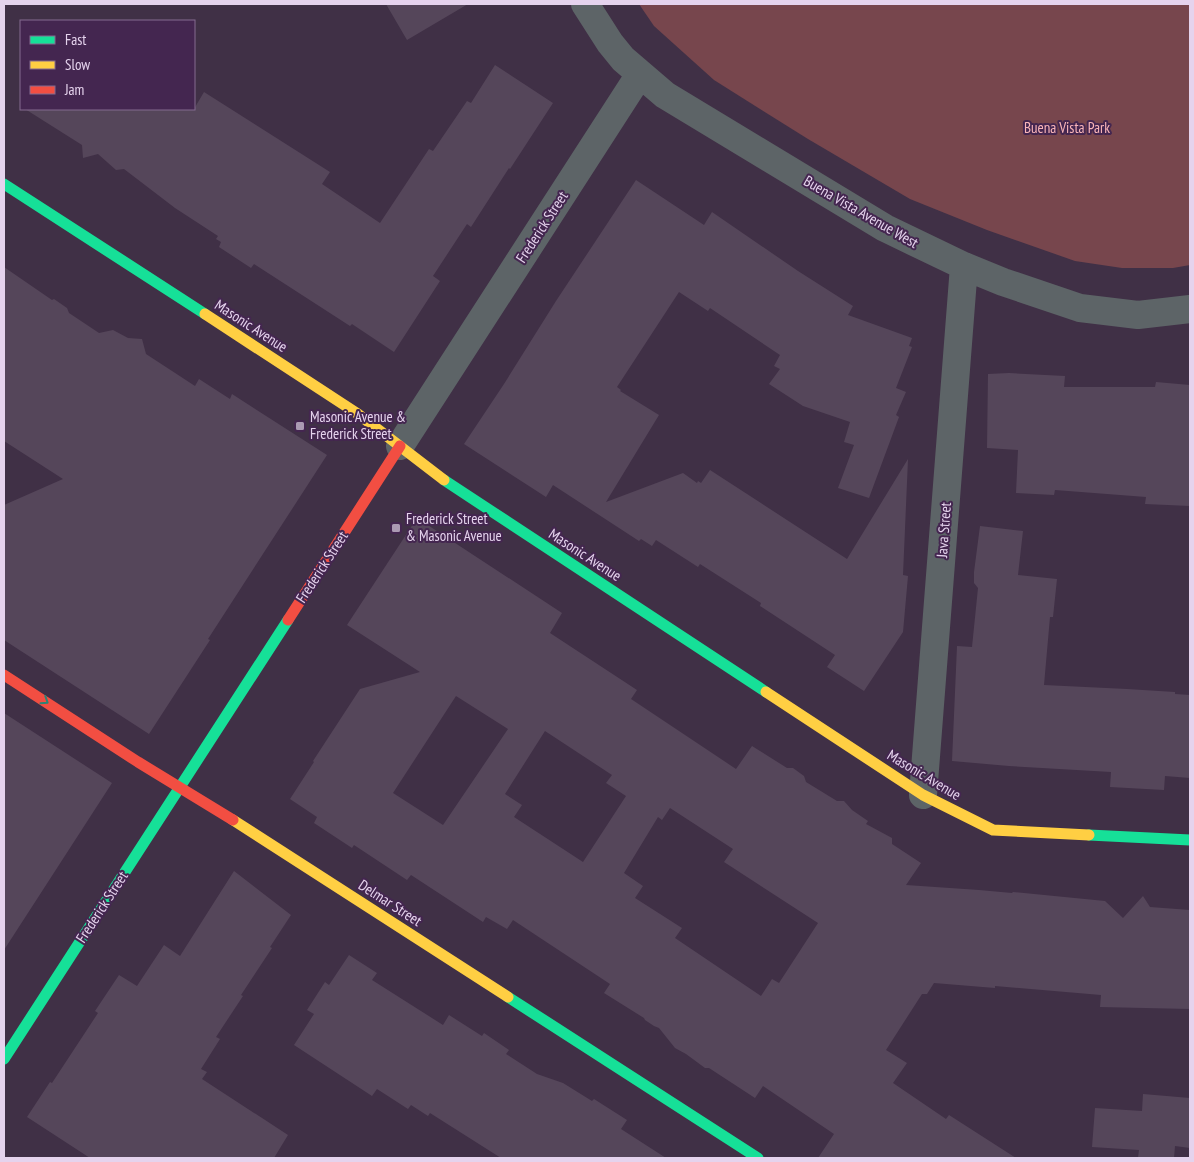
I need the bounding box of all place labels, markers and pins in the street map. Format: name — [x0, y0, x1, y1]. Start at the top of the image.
place label: Masonic Avenue & Frederick Street — [310, 407, 406, 443]
marker: Masonic Avenue & Frederick Street — [294, 420, 306, 432]
place label: Frederick Street & Masonic Avenue — [406, 509, 502, 545]
marker: Frederick Street & Masonic Avenue — [390, 522, 402, 534]

